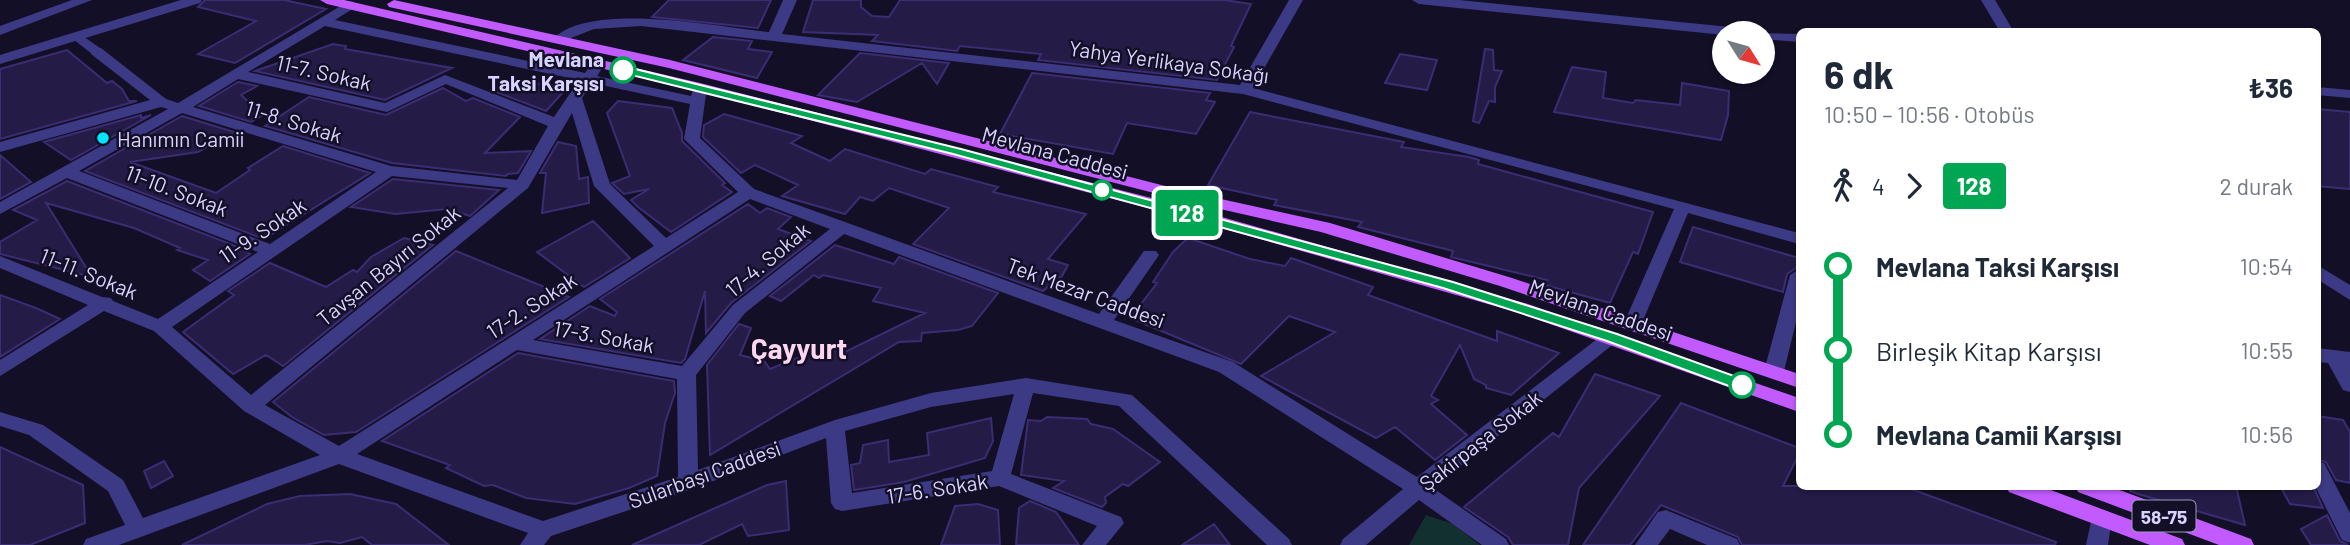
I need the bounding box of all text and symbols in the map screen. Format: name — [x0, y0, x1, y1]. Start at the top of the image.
north arrow — [1712, 21, 1774, 84]
map controls — [1712, 21, 1775, 84]
street label: Yahya Yerlikaya Sokağı — [1067, 35, 1271, 87]
place label: Mevlana Taksi Karşısı — [488, 46, 604, 95]
street label: 11-7. Sokak — [274, 49, 374, 95]
text: 6 dk — [1824, 51, 1894, 97]
marker: Mevlana Taksi Karşısı — [610, 57, 636, 83]
text: ₺36 — [2248, 72, 2293, 103]
street label: 11-8. Sokak — [243, 95, 345, 147]
text: 10:50 – 10:56 · Otobüs — [1824, 100, 2035, 128]
street label: Mevlana Caddesi — [980, 121, 1130, 183]
place label: Hanımın Camii — [117, 126, 244, 151]
marker: Hanımın Camii — [95, 130, 111, 146]
street label: 11-10. Sokak — [122, 159, 232, 221]
icon: walk — [1824, 167, 1862, 205]
icon: forward — [1895, 167, 1933, 205]
text: 128 — [1957, 171, 1992, 200]
text: 4 — [1872, 172, 1885, 200]
text: 2 durak — [2220, 172, 2293, 200]
unlabelled marker — [1092, 180, 1112, 200]
line badge: 128 — [1147, 190, 1227, 236]
street label: 11-9. Sokak — [214, 192, 310, 268]
text: 128 — [1170, 198, 1204, 227]
street label: Tavşan Bayırı Sokak — [311, 199, 465, 331]
street label: 17-4. Sokak — [720, 216, 814, 302]
street label: 11-11. Sokak — [37, 242, 141, 304]
text: Mevlana Taksi Karşısı — [1876, 251, 2119, 282]
street label: Tek Mezar Caddesi — [1004, 252, 1168, 332]
text: 10:54 — [2240, 252, 2293, 280]
street label: 17-2. Sokak — [481, 267, 581, 343]
street label: Mevlana Caddesi — [1526, 273, 1676, 345]
street label: 17-3. Sokak — [552, 315, 656, 357]
district label: Çayyurt — [751, 331, 847, 365]
text: Birleşik Kitap Karşısı — [1876, 335, 2102, 366]
text: 10:55 — [2241, 336, 2293, 364]
unlabelled marker — [1729, 372, 1755, 398]
street label: Şakirpaşa Sokak — [1414, 385, 1546, 495]
text: Mevlana Camii Karşısı — [1876, 419, 2122, 450]
text: 10:56 — [2240, 420, 2293, 448]
street label: Sularbaşı Caddesi — [625, 435, 783, 513]
street label: 17-6. Sokak — [885, 468, 989, 508]
road number: 58-75 — [2132, 500, 2196, 531]

